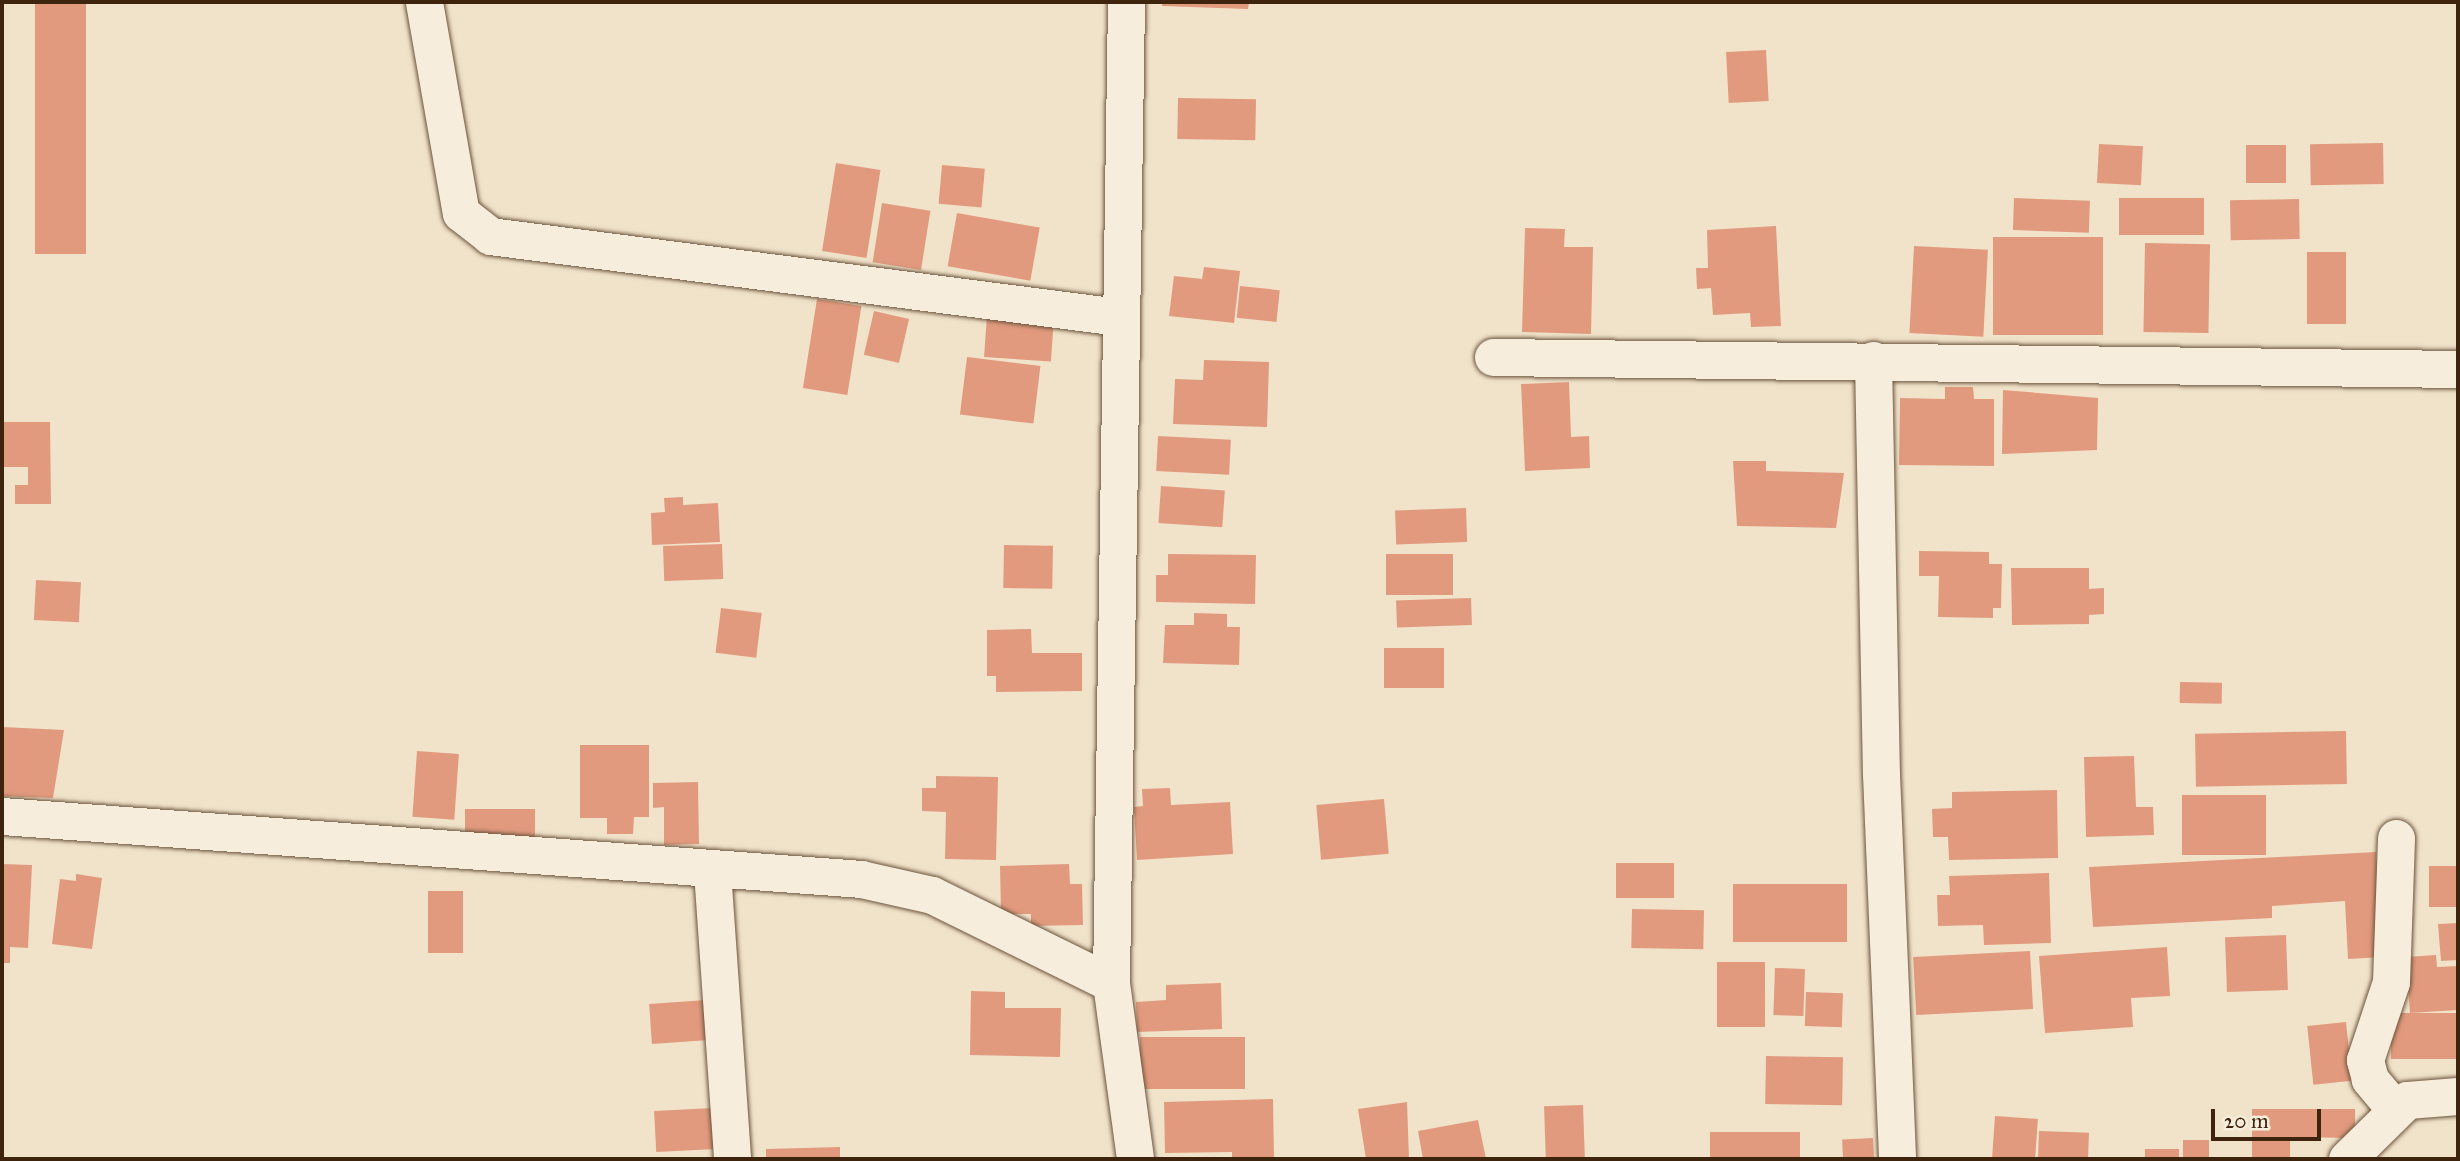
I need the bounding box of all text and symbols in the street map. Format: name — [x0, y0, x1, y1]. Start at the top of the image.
scale bar — [2215, 1094, 2325, 1138]
text: 20 m — [2224, 1108, 2269, 1134]

